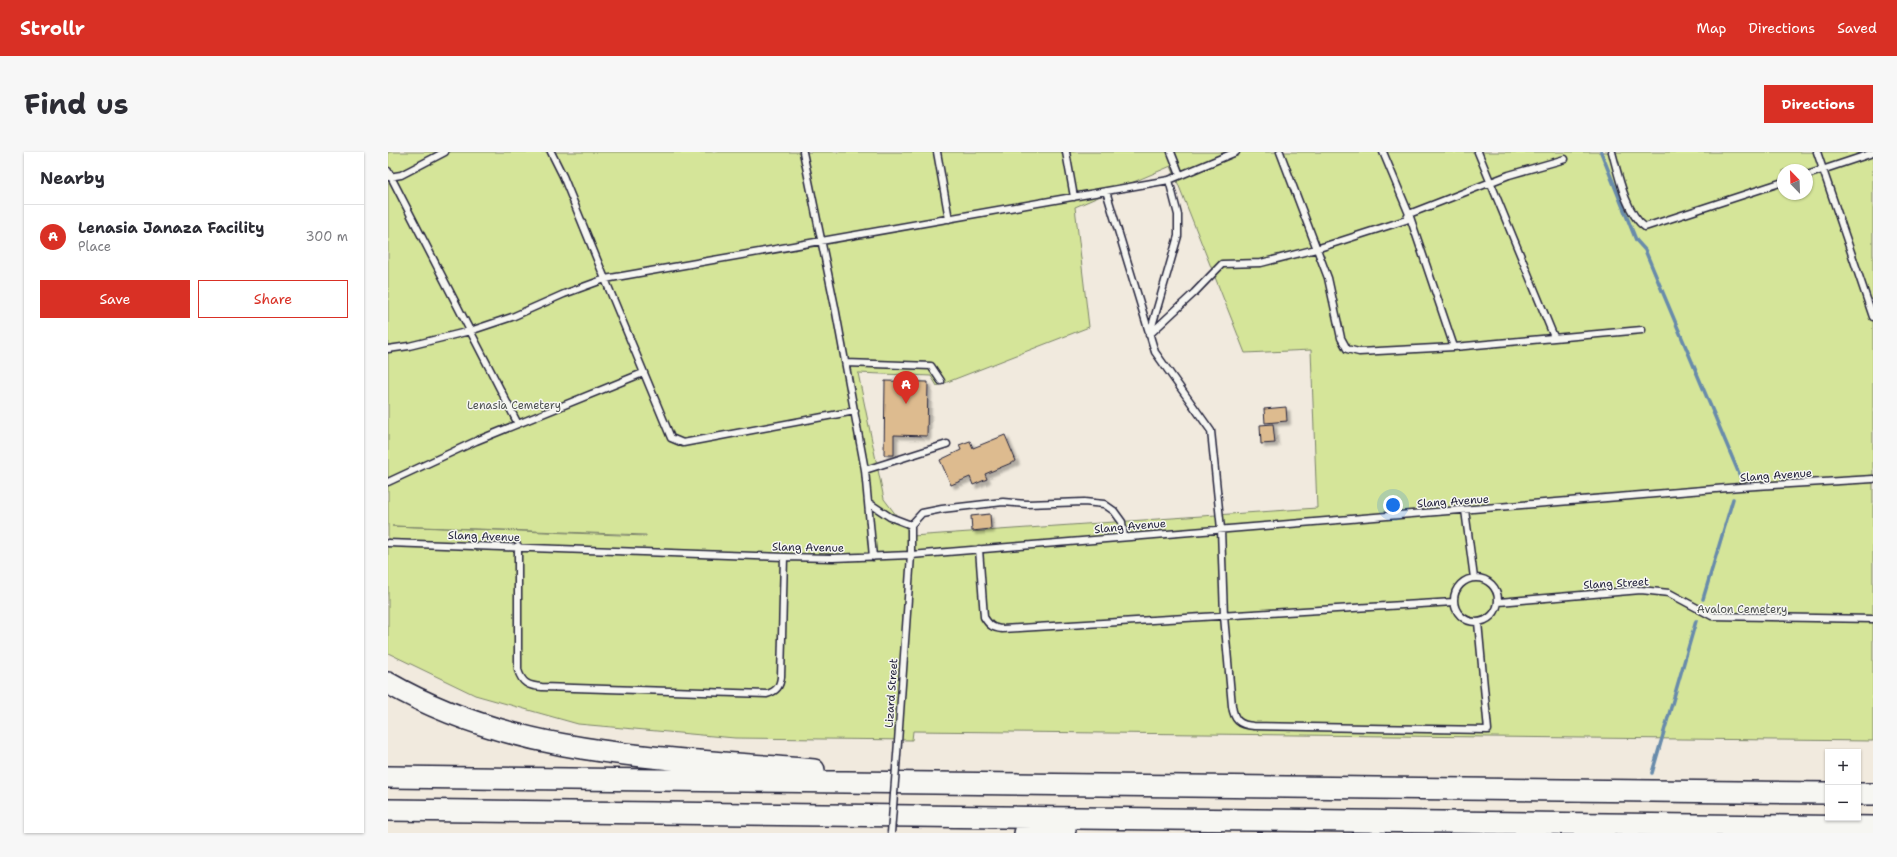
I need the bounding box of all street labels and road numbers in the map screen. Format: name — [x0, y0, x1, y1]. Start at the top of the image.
street label: Slang Avenue — [1740, 466, 1813, 485]
street label: Slang Avenue — [1417, 492, 1490, 511]
street label: Slang Avenue — [1093, 516, 1167, 537]
street label: Slang Avenue — [448, 528, 520, 545]
street label: Slang Avenue — [772, 539, 844, 556]
street label: Slang Street — [1583, 574, 1649, 593]
street label: Lizard Street — [882, 658, 901, 728]

